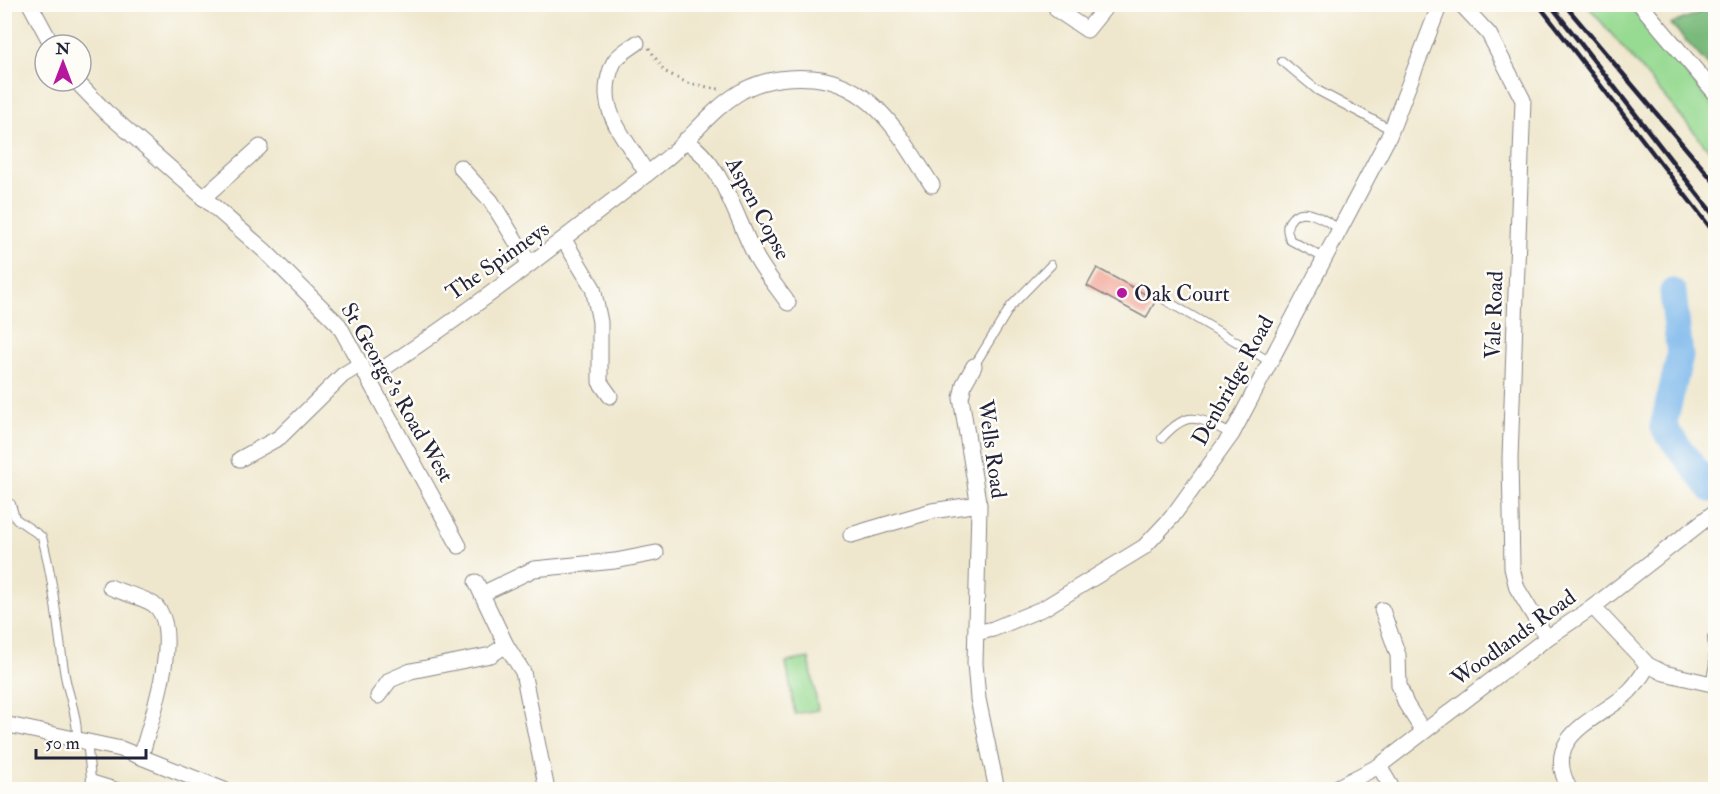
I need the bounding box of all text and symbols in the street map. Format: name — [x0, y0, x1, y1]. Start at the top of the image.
north arrow — [33, 33, 93, 93]
text: N — [55, 39, 71, 59]
street label: Aspen Copse — [718, 151, 797, 265]
street label: The Spinneys — [440, 215, 555, 307]
street label: Vale Road — [1478, 270, 1510, 360]
place label: Oak Court — [1134, 280, 1230, 308]
marker: Oak Court — [1115, 286, 1129, 300]
street label: St George's Road West — [334, 298, 460, 487]
street label: Denbridge Road — [1186, 310, 1280, 450]
street label: Wells Road — [971, 397, 1013, 500]
street label: Woodlands Road — [1445, 583, 1582, 693]
scale bar — [36, 722, 146, 760]
text: 50 m — [45, 732, 80, 755]

